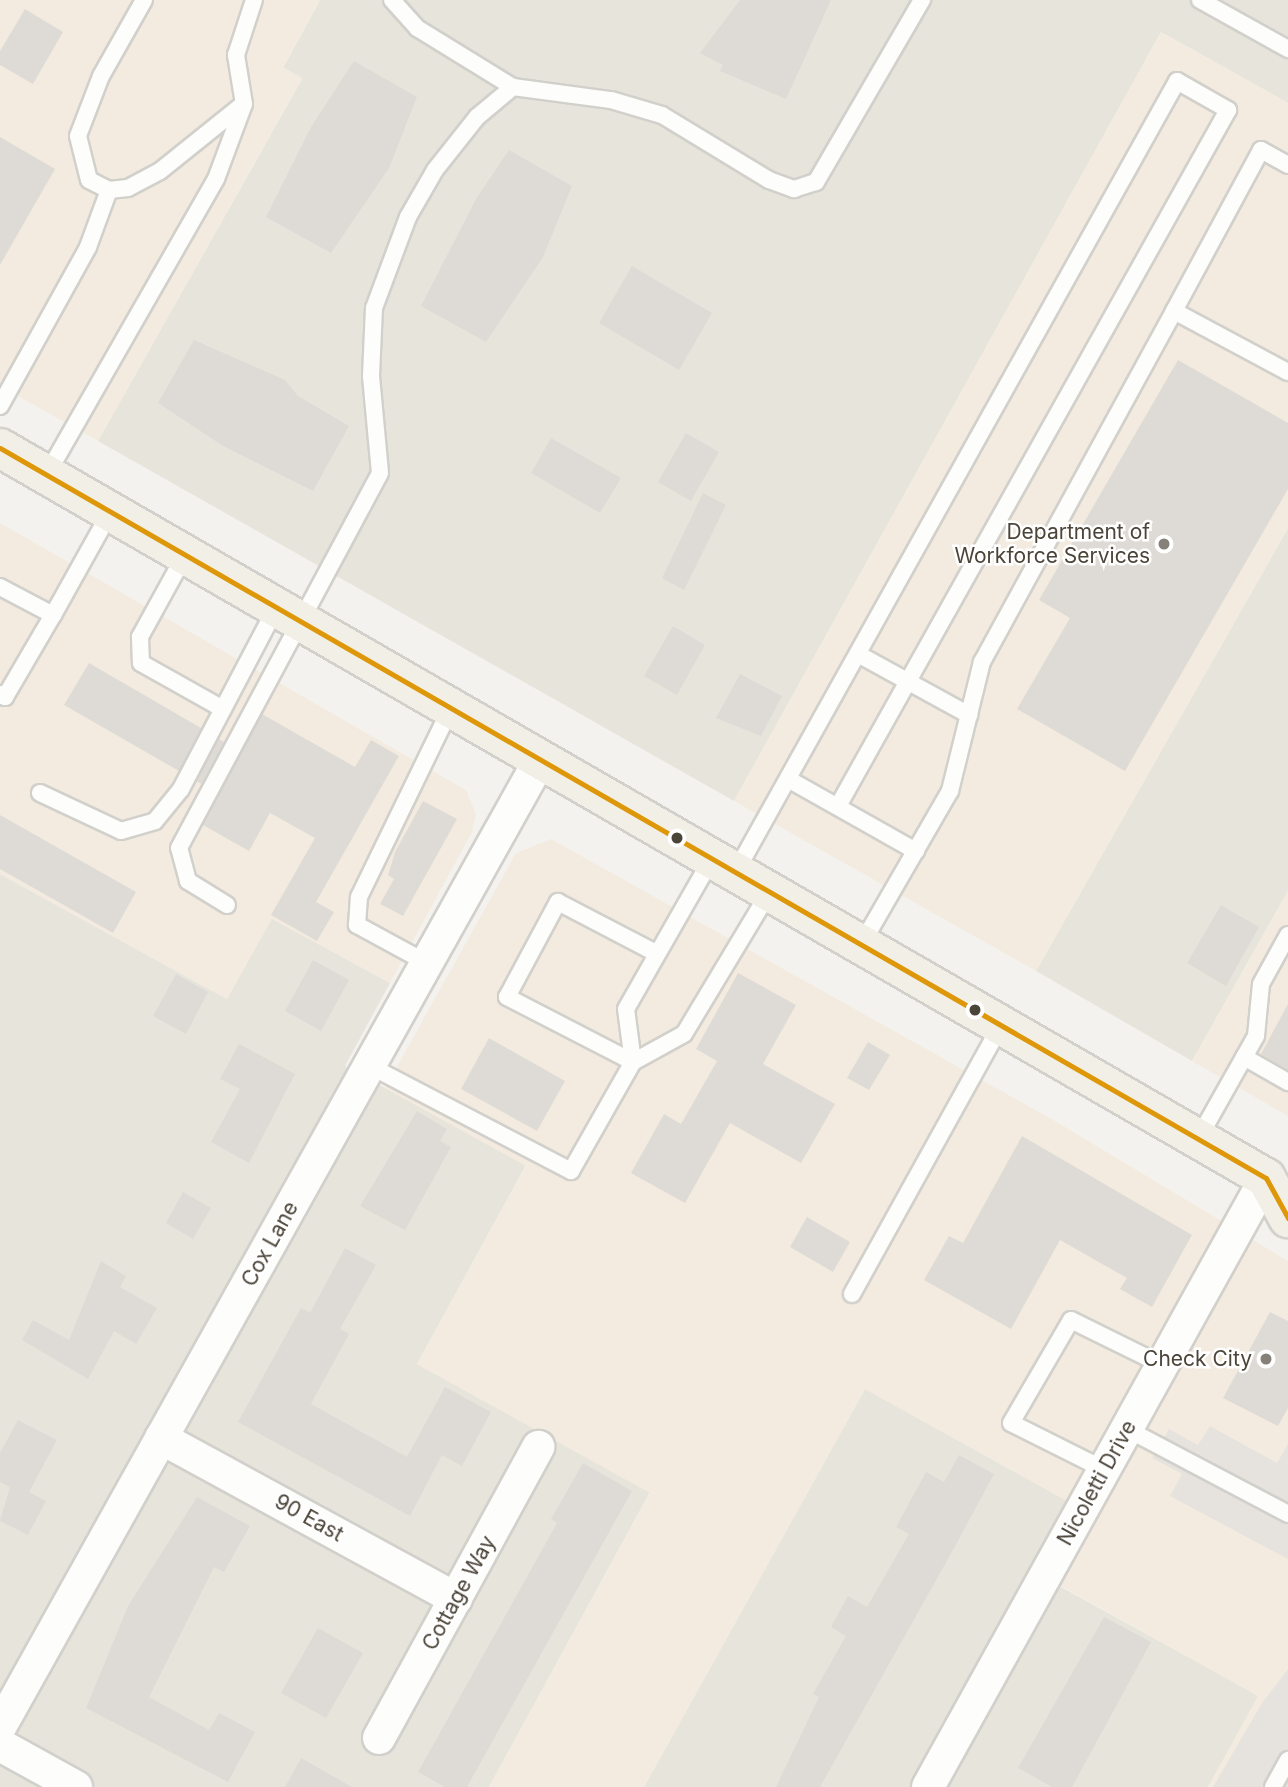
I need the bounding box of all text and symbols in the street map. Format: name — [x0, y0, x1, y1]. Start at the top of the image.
place label: Department of Workforce Services — [954, 519, 1150, 569]
marker: Department of Workforce Services — [1156, 536, 1172, 552]
unlabelled marker — [670, 831, 684, 845]
unlabelled marker — [968, 1003, 982, 1017]
street label: Cox Lane — [236, 1197, 304, 1291]
place label: Check City — [1143, 1346, 1252, 1372]
marker: Check City — [1258, 1351, 1274, 1367]
street label: Nicoletti Drive — [1052, 1416, 1142, 1550]
street label: 90 East — [270, 1489, 348, 1547]
street label: Cottage Way — [417, 1531, 501, 1655]

